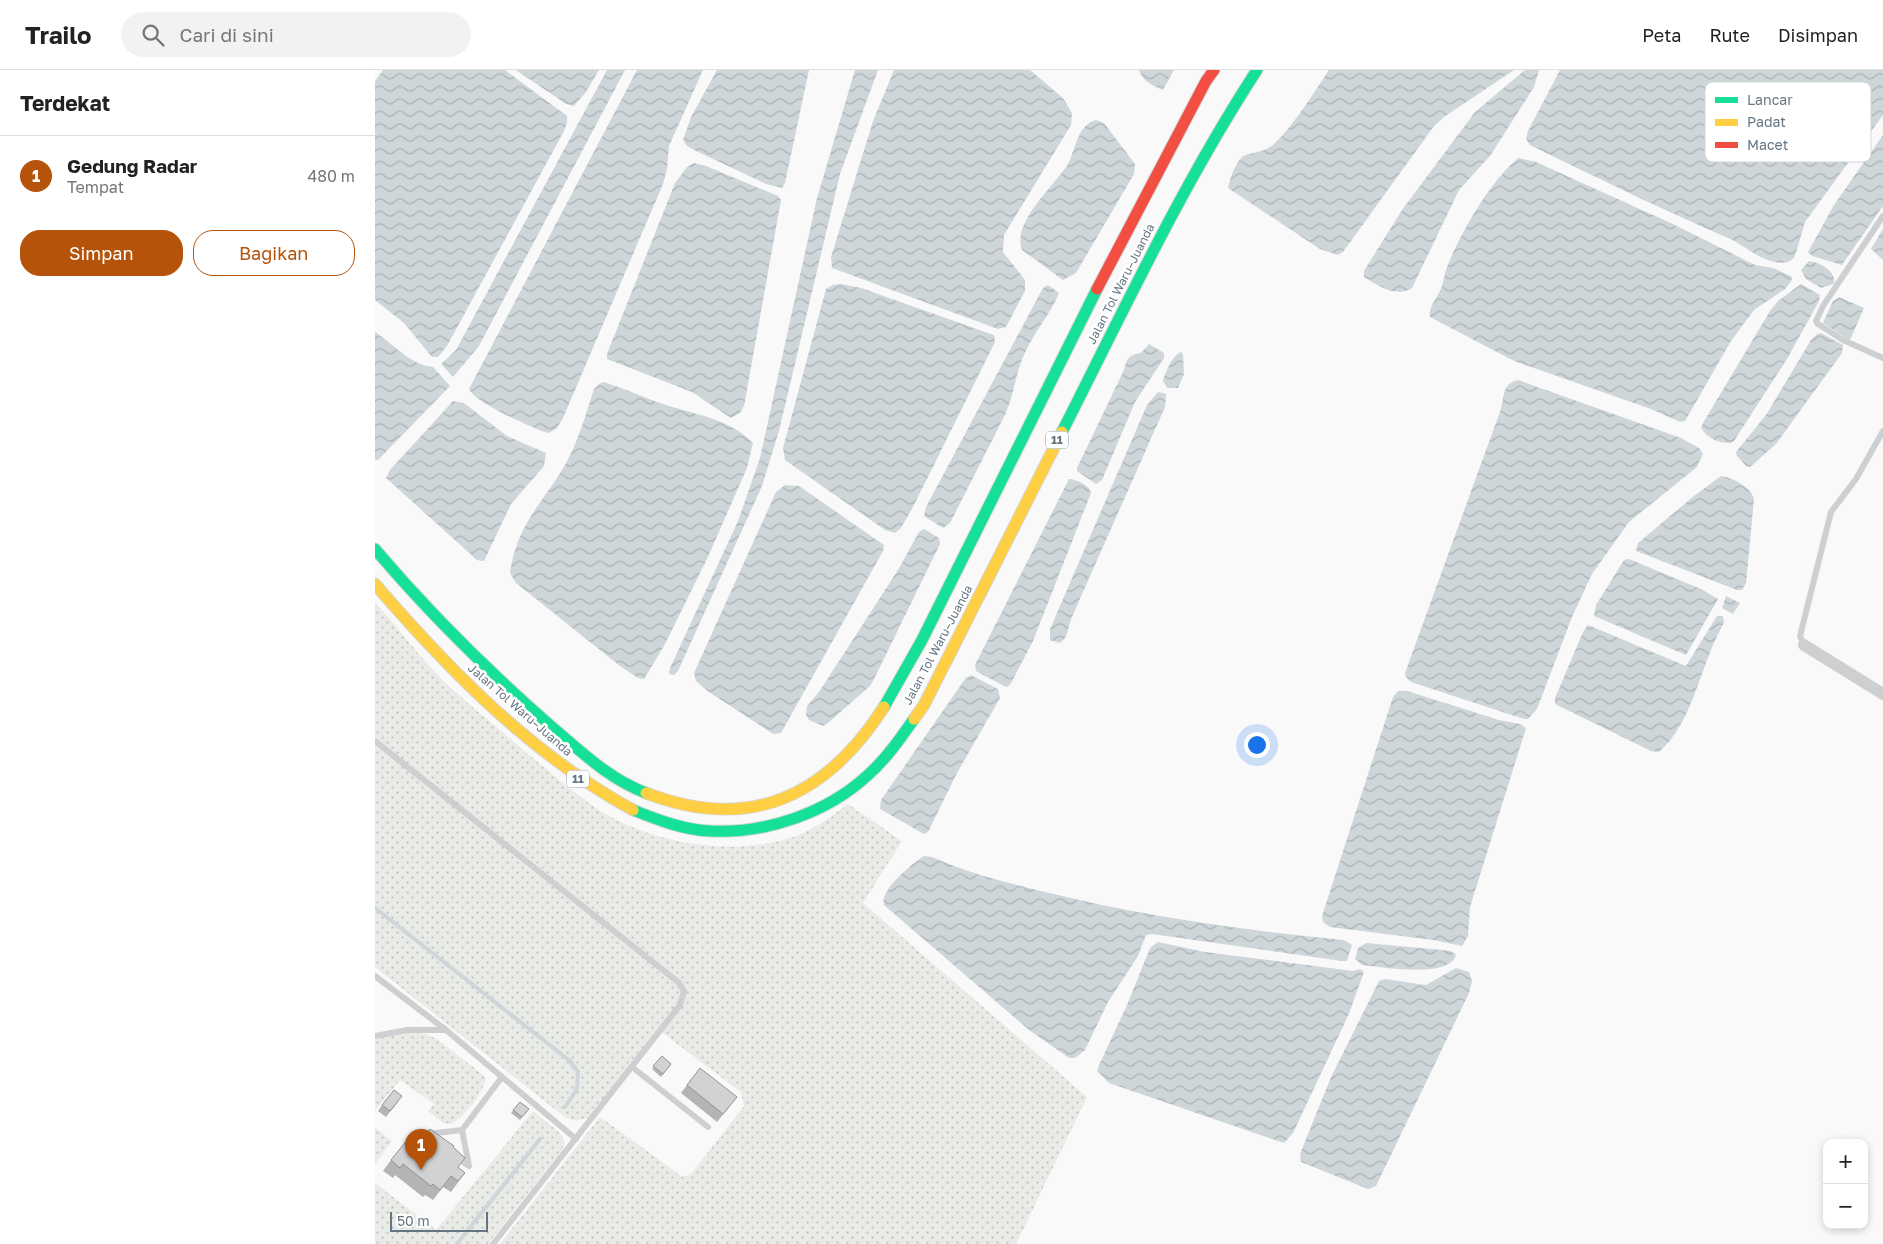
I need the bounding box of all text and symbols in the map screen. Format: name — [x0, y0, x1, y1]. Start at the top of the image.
search box — [121, 12, 471, 57]
text: Trailo — [25, 20, 91, 49]
icon: search — [139, 21, 167, 49]
text: Cari di sini — [179, 23, 274, 46]
text: Peta — [1642, 24, 1682, 46]
text: Rute — [1710, 24, 1750, 46]
text: Disimpan — [1778, 24, 1858, 46]
legend — [1705, 82, 1871, 162]
text: Terdekat — [20, 90, 110, 116]
text: Lancar — [1747, 91, 1793, 108]
text: Padat — [1747, 113, 1786, 130]
text: Macet — [1747, 136, 1788, 153]
text: Gedung Radar — [67, 154, 197, 177]
text: 1 — [32, 166, 40, 186]
text: 480 m — [307, 166, 355, 186]
text: Tempat — [67, 177, 124, 197]
street label: Jalan Tol Waru–Juanda — [1084, 221, 1157, 347]
button: Simpan — [20, 230, 183, 276]
button: Bagikan — [193, 230, 355, 276]
road number: 11 — [1046, 432, 1068, 448]
street label: Jalan Tol Waru–Juanda — [900, 582, 975, 707]
street label: Jalan Tol Waru–Juanda — [465, 660, 576, 759]
your location — [1244, 732, 1270, 758]
road number: 11 — [567, 771, 589, 788]
pin: 1 — [405, 1129, 437, 1170]
map controls — [1823, 1139, 1868, 1229]
button: + — [1823, 1139, 1868, 1184]
button: − — [1823, 1184, 1868, 1229]
scale bar — [390, 1209, 487, 1232]
text: 50 m — [397, 1212, 430, 1229]

